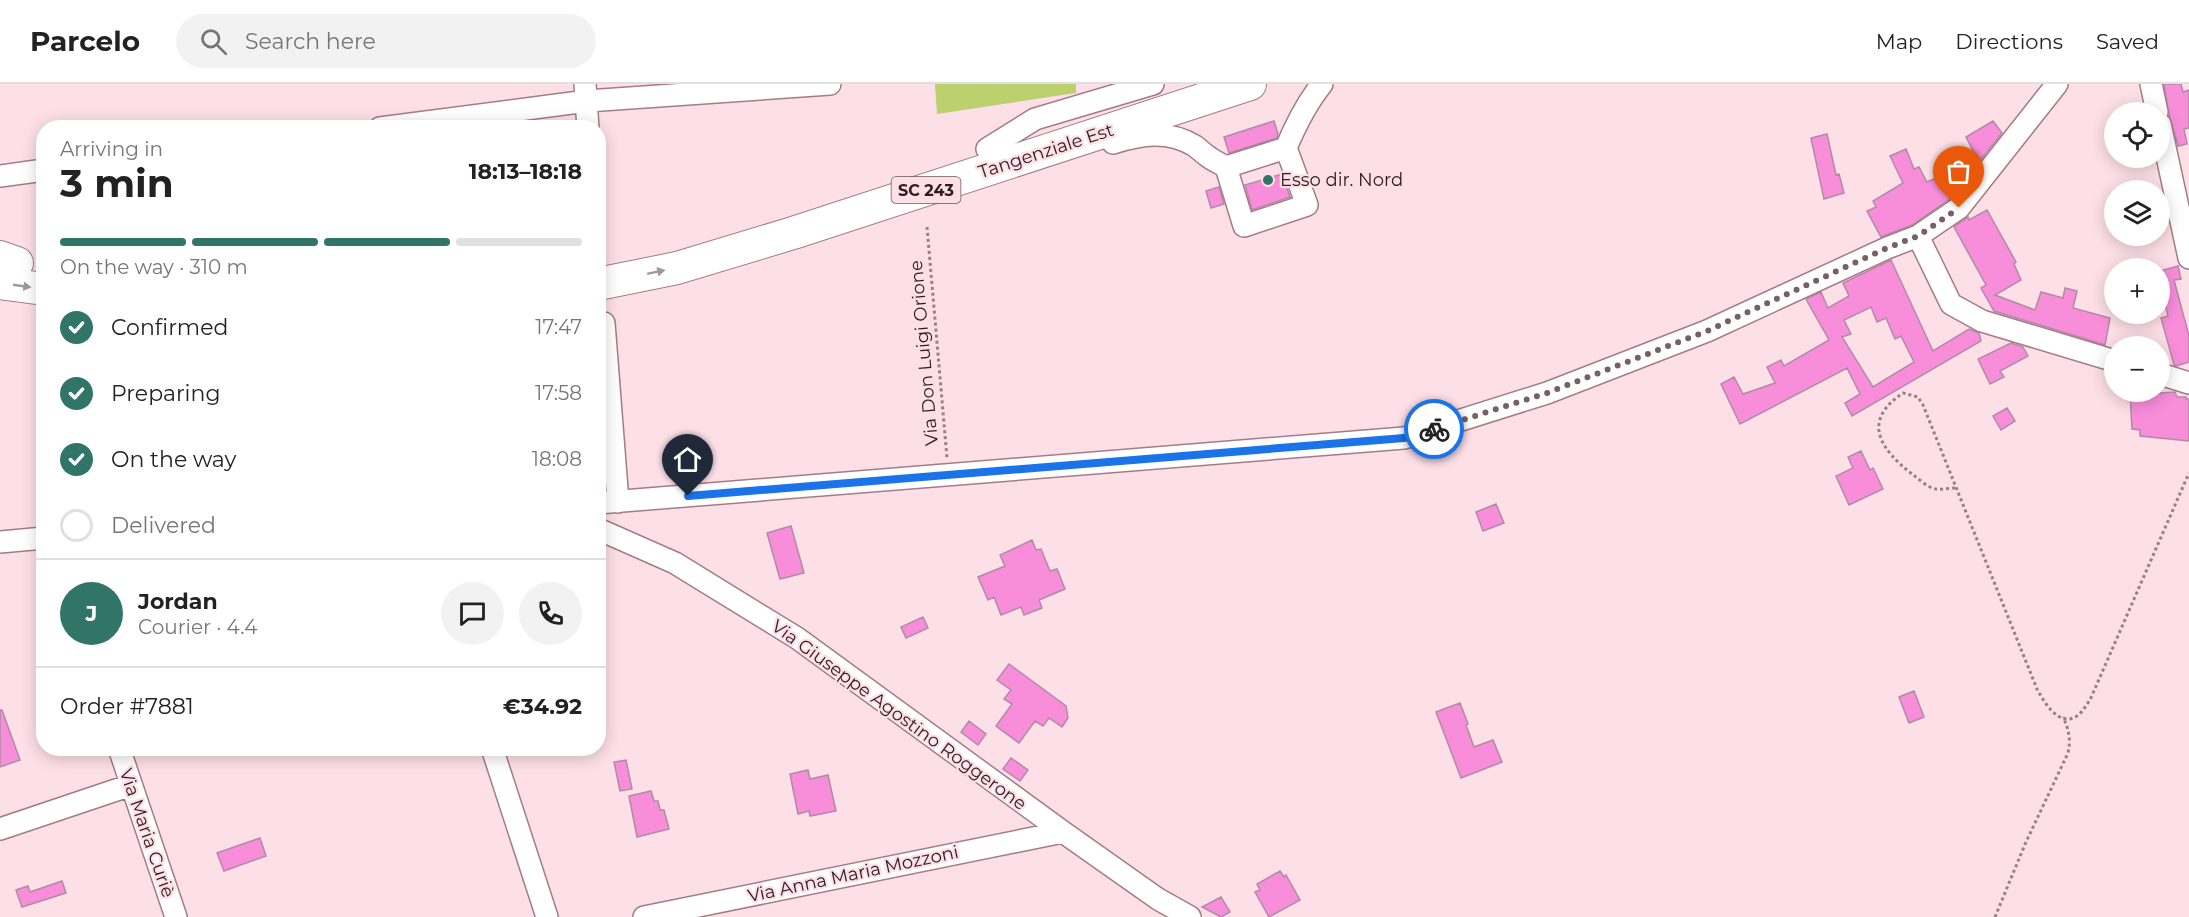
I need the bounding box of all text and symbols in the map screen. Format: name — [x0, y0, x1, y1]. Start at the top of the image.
search box — [176, 14, 596, 68]
text: Parcelo — [30, 24, 140, 58]
icon: search — [197, 25, 230, 58]
text: Search here — [245, 28, 376, 55]
text: Map — [1876, 29, 1922, 54]
text: Directions — [1955, 29, 2063, 54]
text: Saved — [2096, 29, 2159, 54]
map controls — [2104, 102, 2170, 402]
button: locate — [2104, 102, 2170, 168]
street label: Tangenziale Est — [976, 119, 1116, 183]
text: Arriving in — [60, 137, 163, 161]
pin — [1933, 146, 1984, 208]
icon: bag — [1942, 155, 1975, 188]
text: 18:13–18:18 — [469, 158, 582, 185]
text: 3 min — [60, 159, 174, 207]
place label: Esso dir. Nord — [1280, 169, 1403, 191]
marker: Esso dir. Nord — [1261, 173, 1275, 187]
road number: SC 243 — [892, 177, 960, 203]
button: layers — [2104, 180, 2170, 246]
text: On the way · 310 m — [60, 255, 248, 279]
button: + — [2104, 258, 2170, 324]
street label: Via Don Luigi Orione — [905, 259, 943, 447]
one-way arrow — [647, 267, 666, 276]
one-way arrow — [12, 281, 31, 291]
icon: check — [60, 311, 93, 344]
text: Confirmed — [111, 314, 228, 341]
text: 17:47 — [535, 315, 582, 339]
button: − — [2104, 336, 2170, 402]
icon: check — [60, 377, 93, 410]
text: Preparing — [111, 380, 220, 407]
text: 17:58 — [535, 381, 582, 405]
courier — [1404, 399, 1464, 459]
icon: bike — [1418, 413, 1451, 446]
pin — [662, 434, 713, 496]
icon: check — [60, 443, 93, 476]
icon: home — [671, 443, 704, 476]
text: On the way — [111, 446, 236, 473]
text: 18:08 — [532, 447, 582, 471]
text: Delivered — [111, 512, 216, 539]
button: chat — [441, 582, 504, 645]
button: phone — [519, 582, 582, 645]
text: Jordan — [138, 588, 218, 615]
text: J — [86, 600, 97, 627]
text: Courier · 4.4 — [138, 615, 257, 639]
street label: Via Giuseppe Agostino Roggerone — [767, 615, 1031, 815]
text: Order #7881 — [60, 693, 194, 720]
text: €34.92 — [503, 693, 582, 720]
street label: Via Maria Curiè — [115, 766, 179, 900]
street label: Via Anna Maria Mozzoni — [746, 841, 960, 907]

